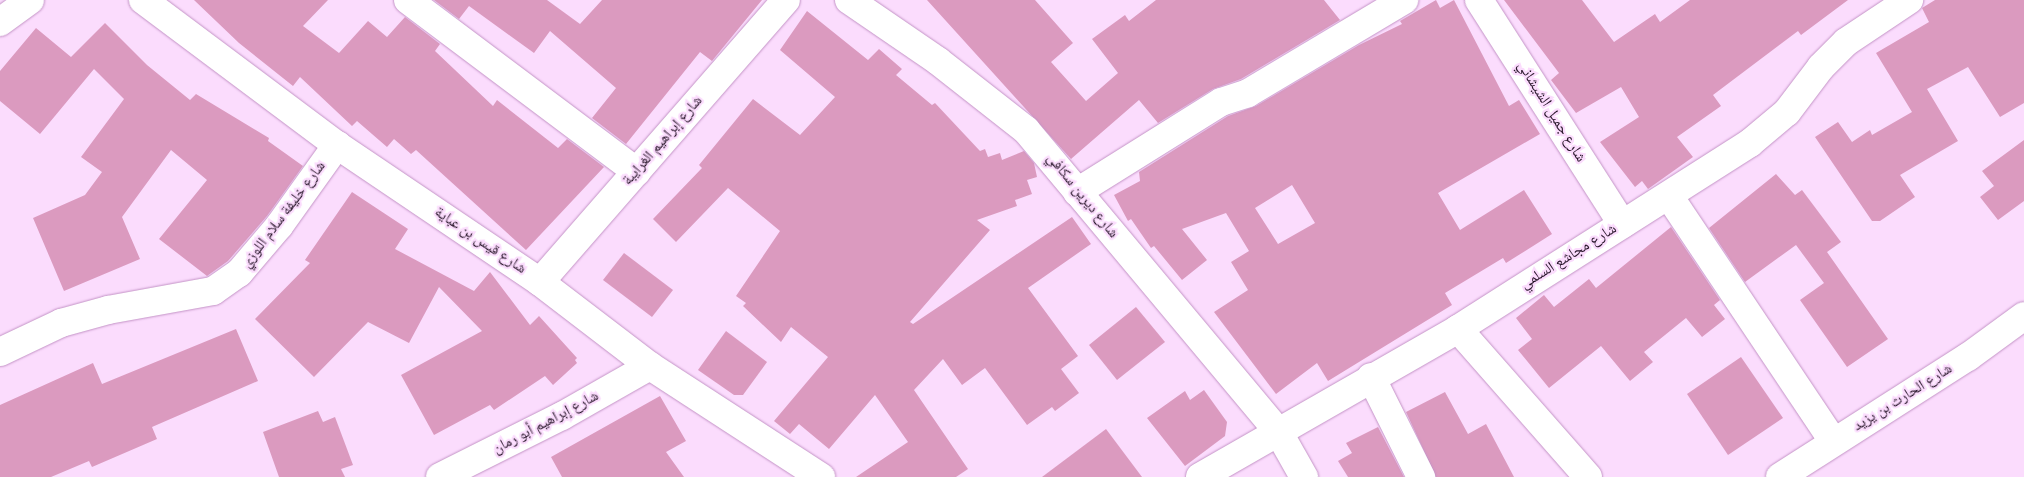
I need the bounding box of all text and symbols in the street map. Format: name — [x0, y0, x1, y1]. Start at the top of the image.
street label: شارع جميل الشيشاني — [1513, 58, 1589, 166]
street label: شارع إبراهيم الغرايبة — [619, 93, 707, 189]
street label: شارع ديرين سكافي — [1042, 150, 1122, 242]
street label: شارع خليفة سلام اللوزي — [238, 158, 330, 272]
street label: شارع قيس بن عباية — [431, 204, 529, 278]
street label: شارع مجاشع السلمي — [1518, 220, 1620, 294]
street label: شارع الحارث بن يزيد — [1850, 360, 1956, 436]
street label: شارع إبراهيم أبو رمان — [490, 388, 602, 458]

